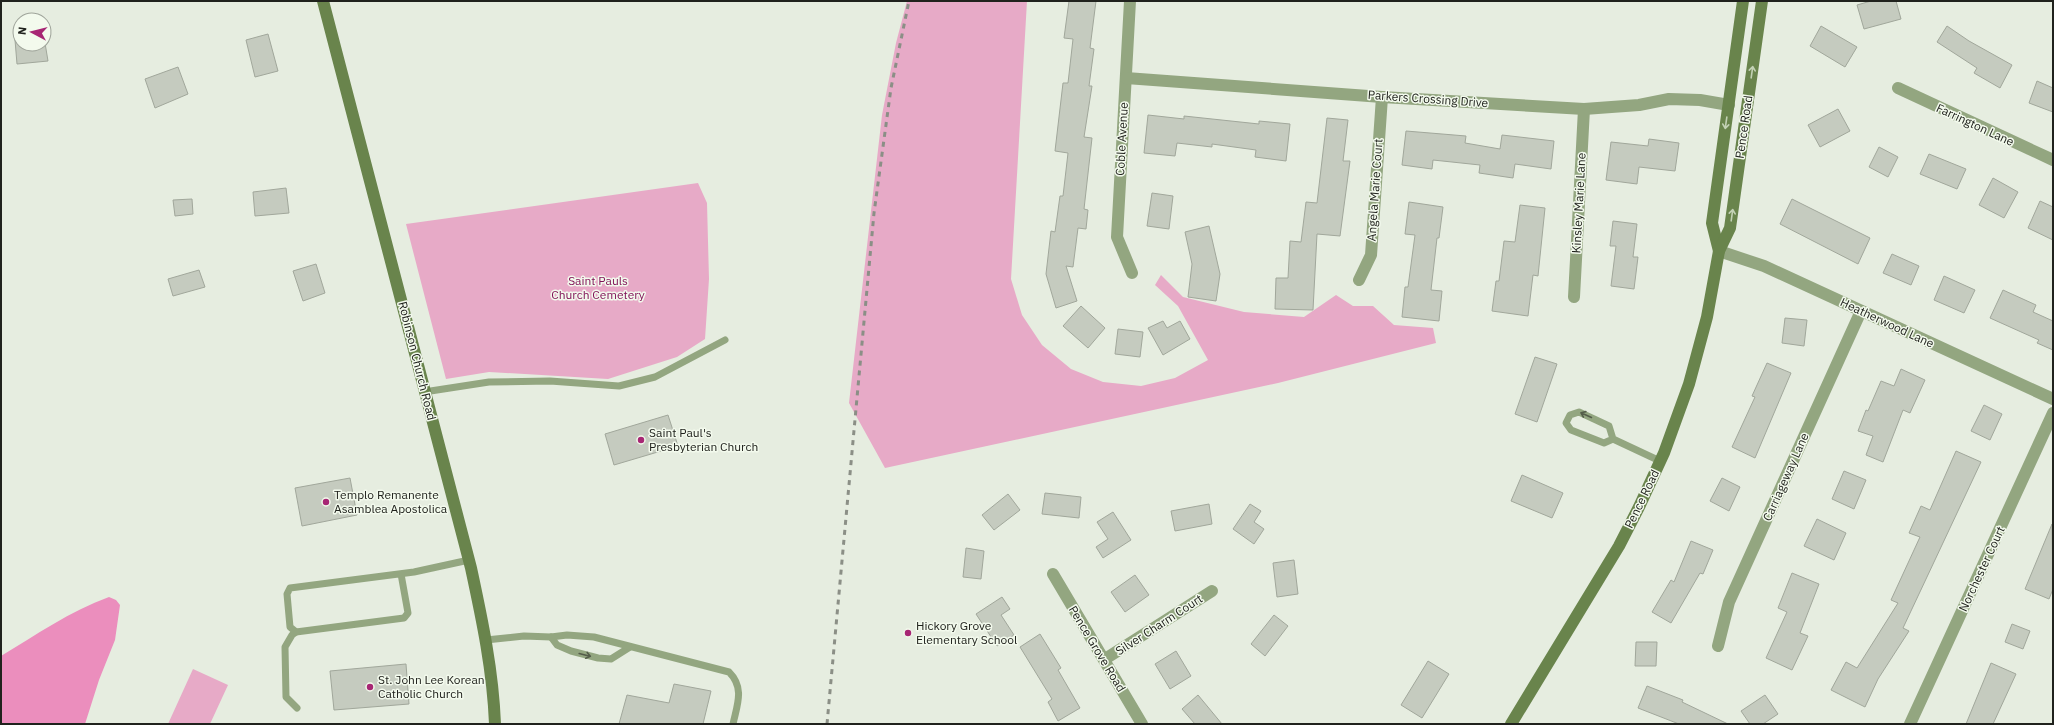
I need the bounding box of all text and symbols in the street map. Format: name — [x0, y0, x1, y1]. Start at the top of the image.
north arrow — [12, 12, 52, 52]
text: N — [15, 26, 30, 36]
one-way arrow — [1748, 66, 1756, 79]
street label: Parkers Crossing Drive — [1367, 87, 1489, 110]
street label: Pence Road — [1732, 94, 1755, 159]
street label: Farrington Lane — [1934, 100, 2017, 149]
street label: Coble Avenue — [1112, 101, 1131, 176]
one-way arrow — [1722, 116, 1730, 129]
street label: Angela Marie Court — [1363, 138, 1386, 242]
street label: Kinsley Marie Lane — [1568, 152, 1589, 254]
one-way arrow — [1728, 209, 1736, 222]
park label: Saint Pauls Church Cemetery — [551, 273, 645, 302]
street label: Heatherwood Lane — [1838, 294, 1937, 351]
street label: Robinson Church Road — [395, 300, 440, 422]
one-way arrow — [1580, 411, 1592, 419]
place label: Saint Paul's Presbyterian Church — [649, 425, 758, 454]
street label: Carriageway Lane — [1759, 430, 1812, 523]
marker: Saint Paul's Presbyterian Church — [636, 435, 646, 445]
street label: Pence Road — [1621, 467, 1662, 531]
place label: Templo Remanente Asamblea Apostolica — [334, 487, 448, 516]
marker: Templo Remanente Asamblea Apostolica — [321, 497, 331, 507]
street label: Norchester Court — [1955, 524, 2008, 614]
street label: Silver Charm Court — [1112, 591, 1205, 658]
street label: Pence Grove Road — [1066, 603, 1129, 695]
place label: Hickory Grove Elementary School — [916, 618, 1017, 647]
marker: Hickory Grove Elementary School — [903, 628, 913, 638]
one-way arrow — [578, 651, 591, 659]
place label: St. John Lee Korean Catholic Church — [378, 672, 485, 701]
marker: St. John Lee Korean Catholic Church — [365, 682, 375, 692]

